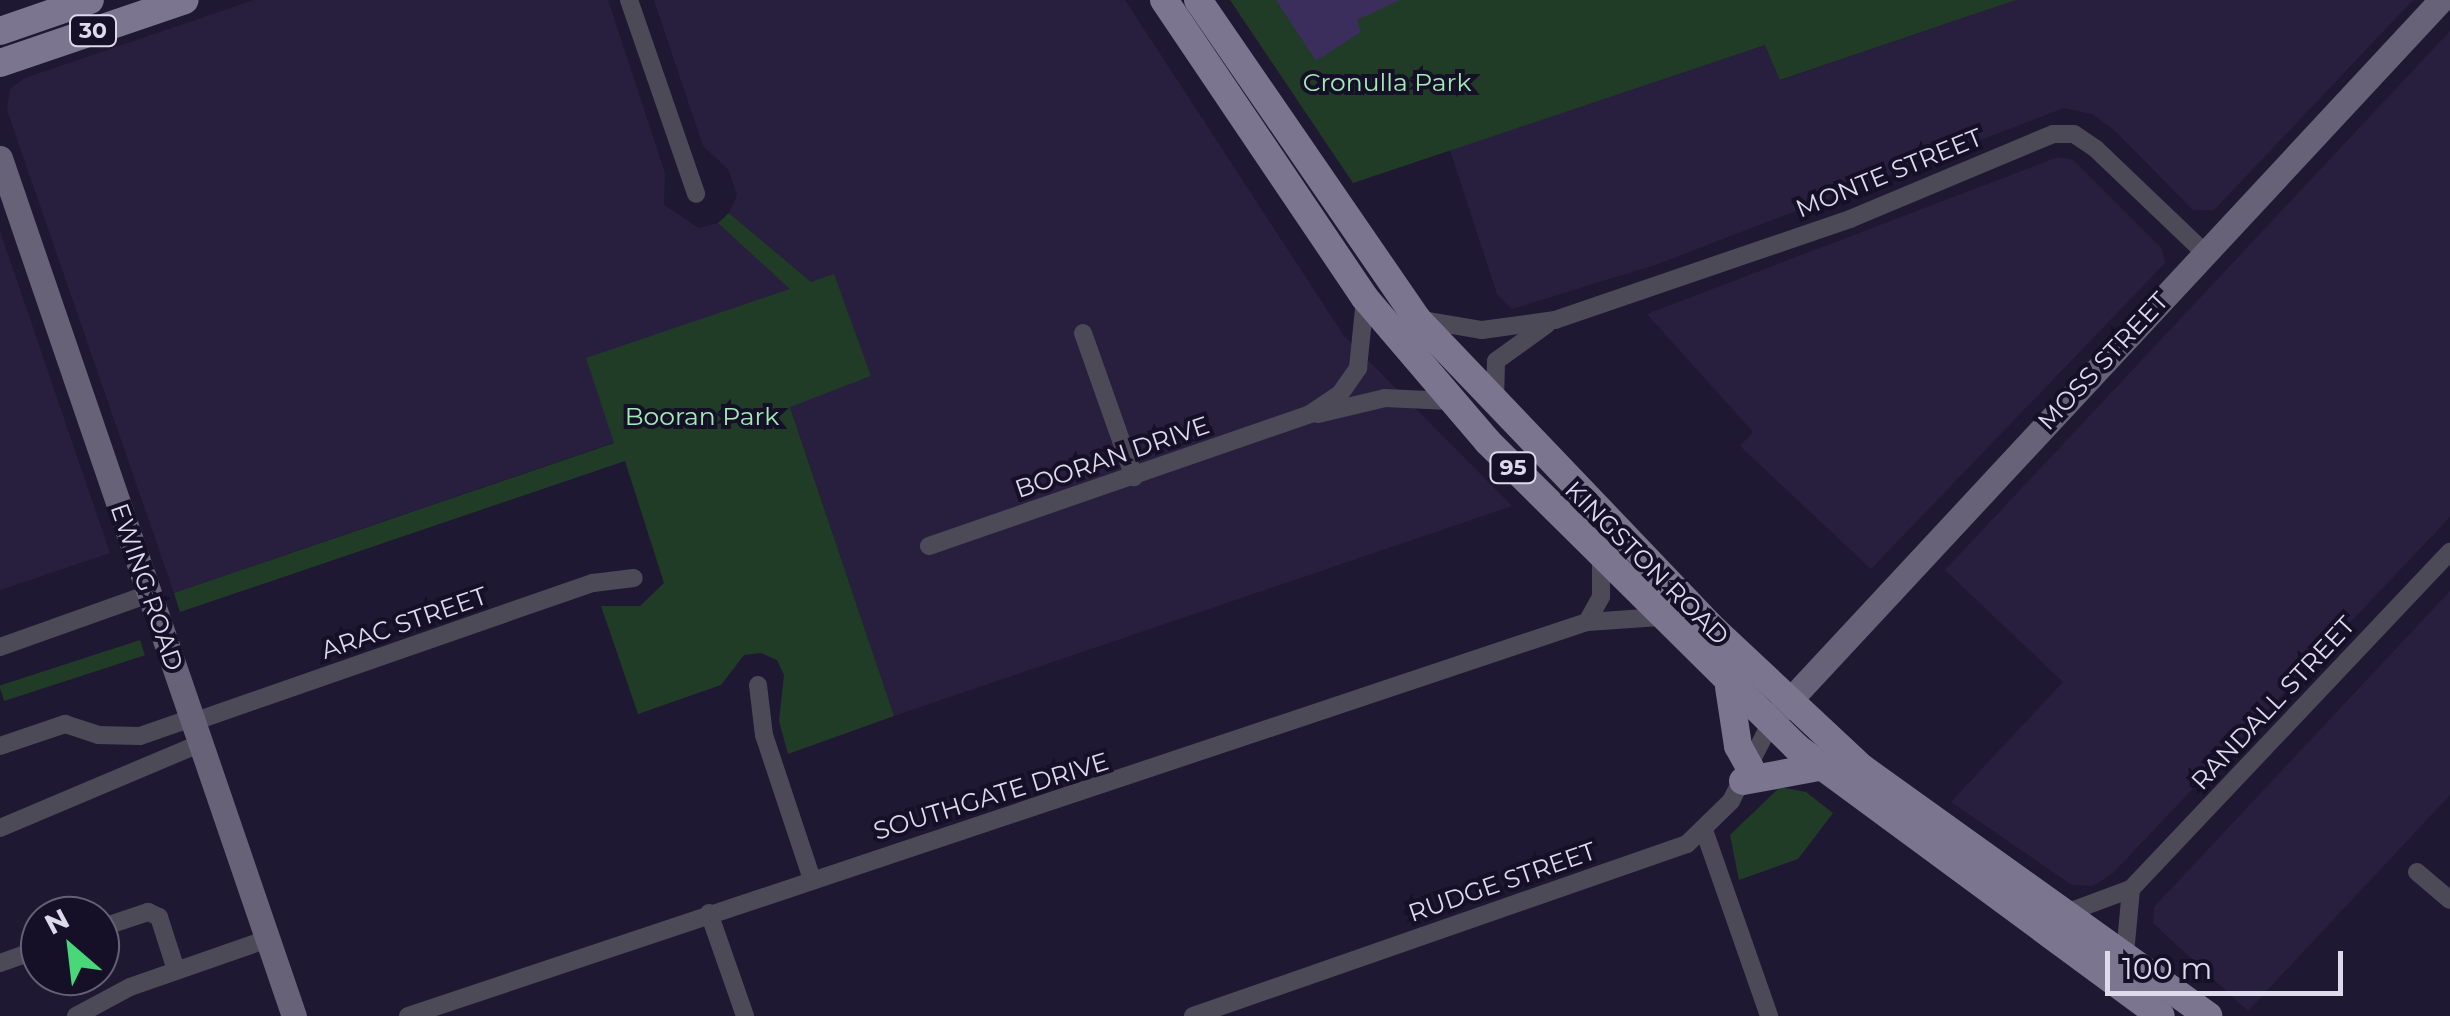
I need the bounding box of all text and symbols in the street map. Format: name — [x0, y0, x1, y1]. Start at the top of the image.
road number: 30 — [68, 14, 118, 48]
park label: Cronulla Park — [1303, 67, 1471, 97]
street label: MONTE STREET — [1792, 122, 1986, 224]
street label: MOSS STREET — [2032, 286, 2174, 436]
park label: Booran Park — [625, 401, 779, 431]
street label: BOORAN DRIVE — [1011, 410, 1213, 504]
road number: 95 — [1488, 451, 1538, 485]
street label: KINGSTON ROAD — [1559, 475, 1735, 651]
street label: EWING ROAD — [104, 499, 190, 675]
street label: ARAC STREET — [317, 581, 491, 665]
street label: RANDALL STREET — [2185, 610, 2361, 796]
street label: SOUTHGATE DRIVE — [870, 746, 1112, 846]
street label: RUDGE STREET — [1404, 836, 1600, 928]
north arrow — [20, 896, 120, 996]
text: N — [39, 901, 75, 942]
scale bar — [2110, 931, 2348, 993]
text: 100 m — [2122, 950, 2212, 987]

